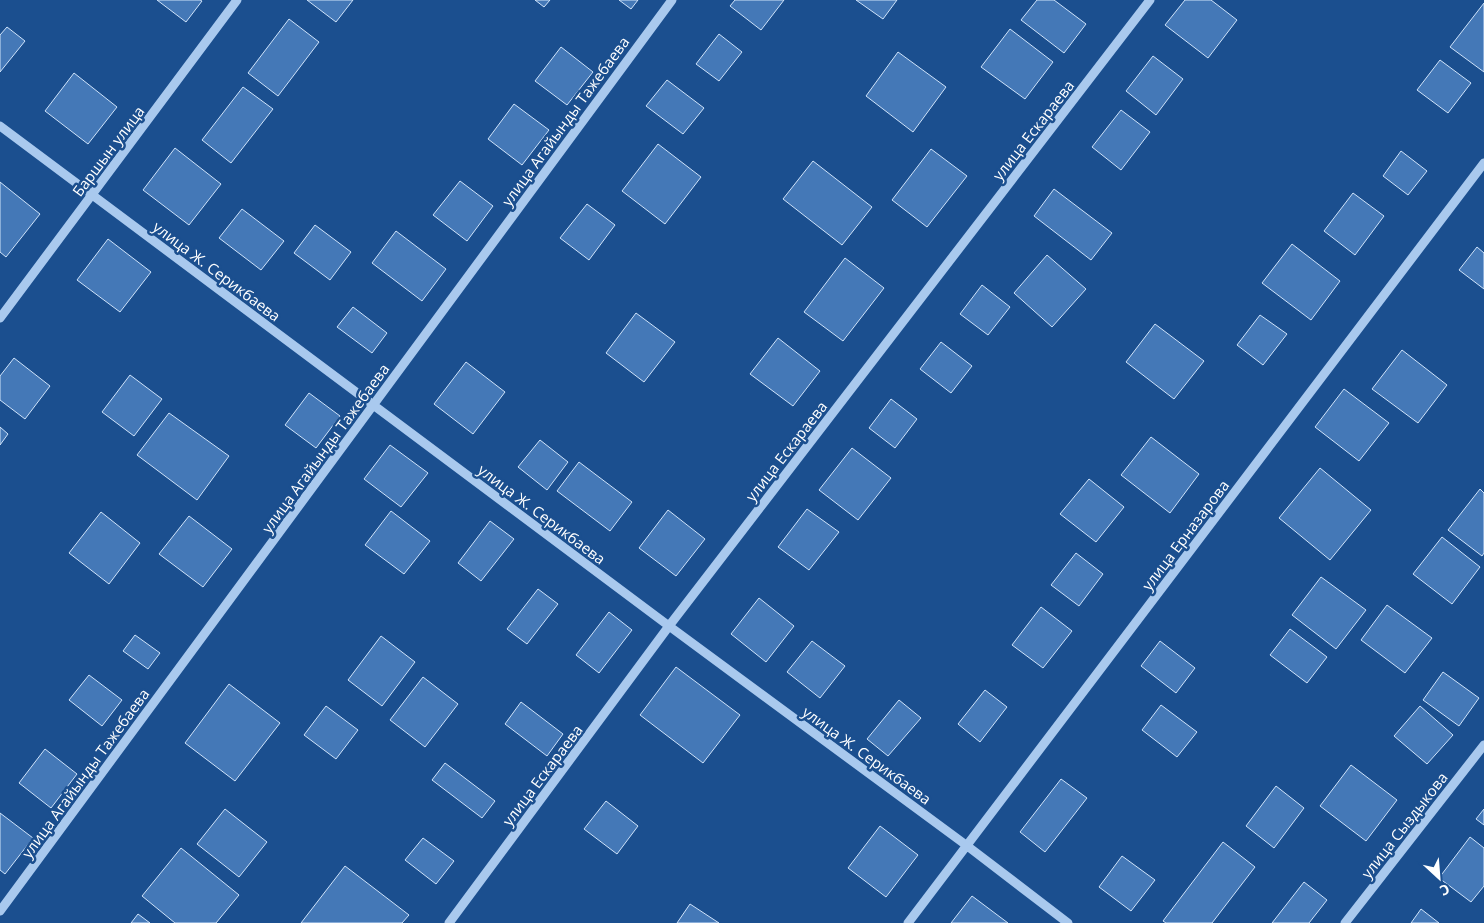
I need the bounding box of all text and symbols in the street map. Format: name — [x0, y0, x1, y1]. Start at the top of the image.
street label: улица Агайынды Тажебаева — [497, 32, 633, 210]
street label: улица Ескараева — [988, 76, 1078, 184]
street label: Баршын улица — [67, 102, 149, 200]
street label: улица Ж. Серикбаева — [149, 216, 285, 326]
street label: улица Агайынды Тажебаева — [257, 359, 393, 537]
street label: улица Ескараева — [741, 397, 831, 505]
street label: улица Ж. Серикбаева — [474, 459, 610, 569]
street label: улица Ерназарова — [1137, 476, 1233, 594]
street label: улица Агайынды Тажебаева — [17, 684, 153, 862]
street label: улица Ж. Серикбаева — [799, 701, 935, 809]
street label: улица Ескараева — [497, 720, 587, 830]
street label: улица Сыздыкова — [1356, 768, 1452, 882]
north arrow — [1414, 853, 1464, 903]
text: С — [1437, 880, 1453, 901]

